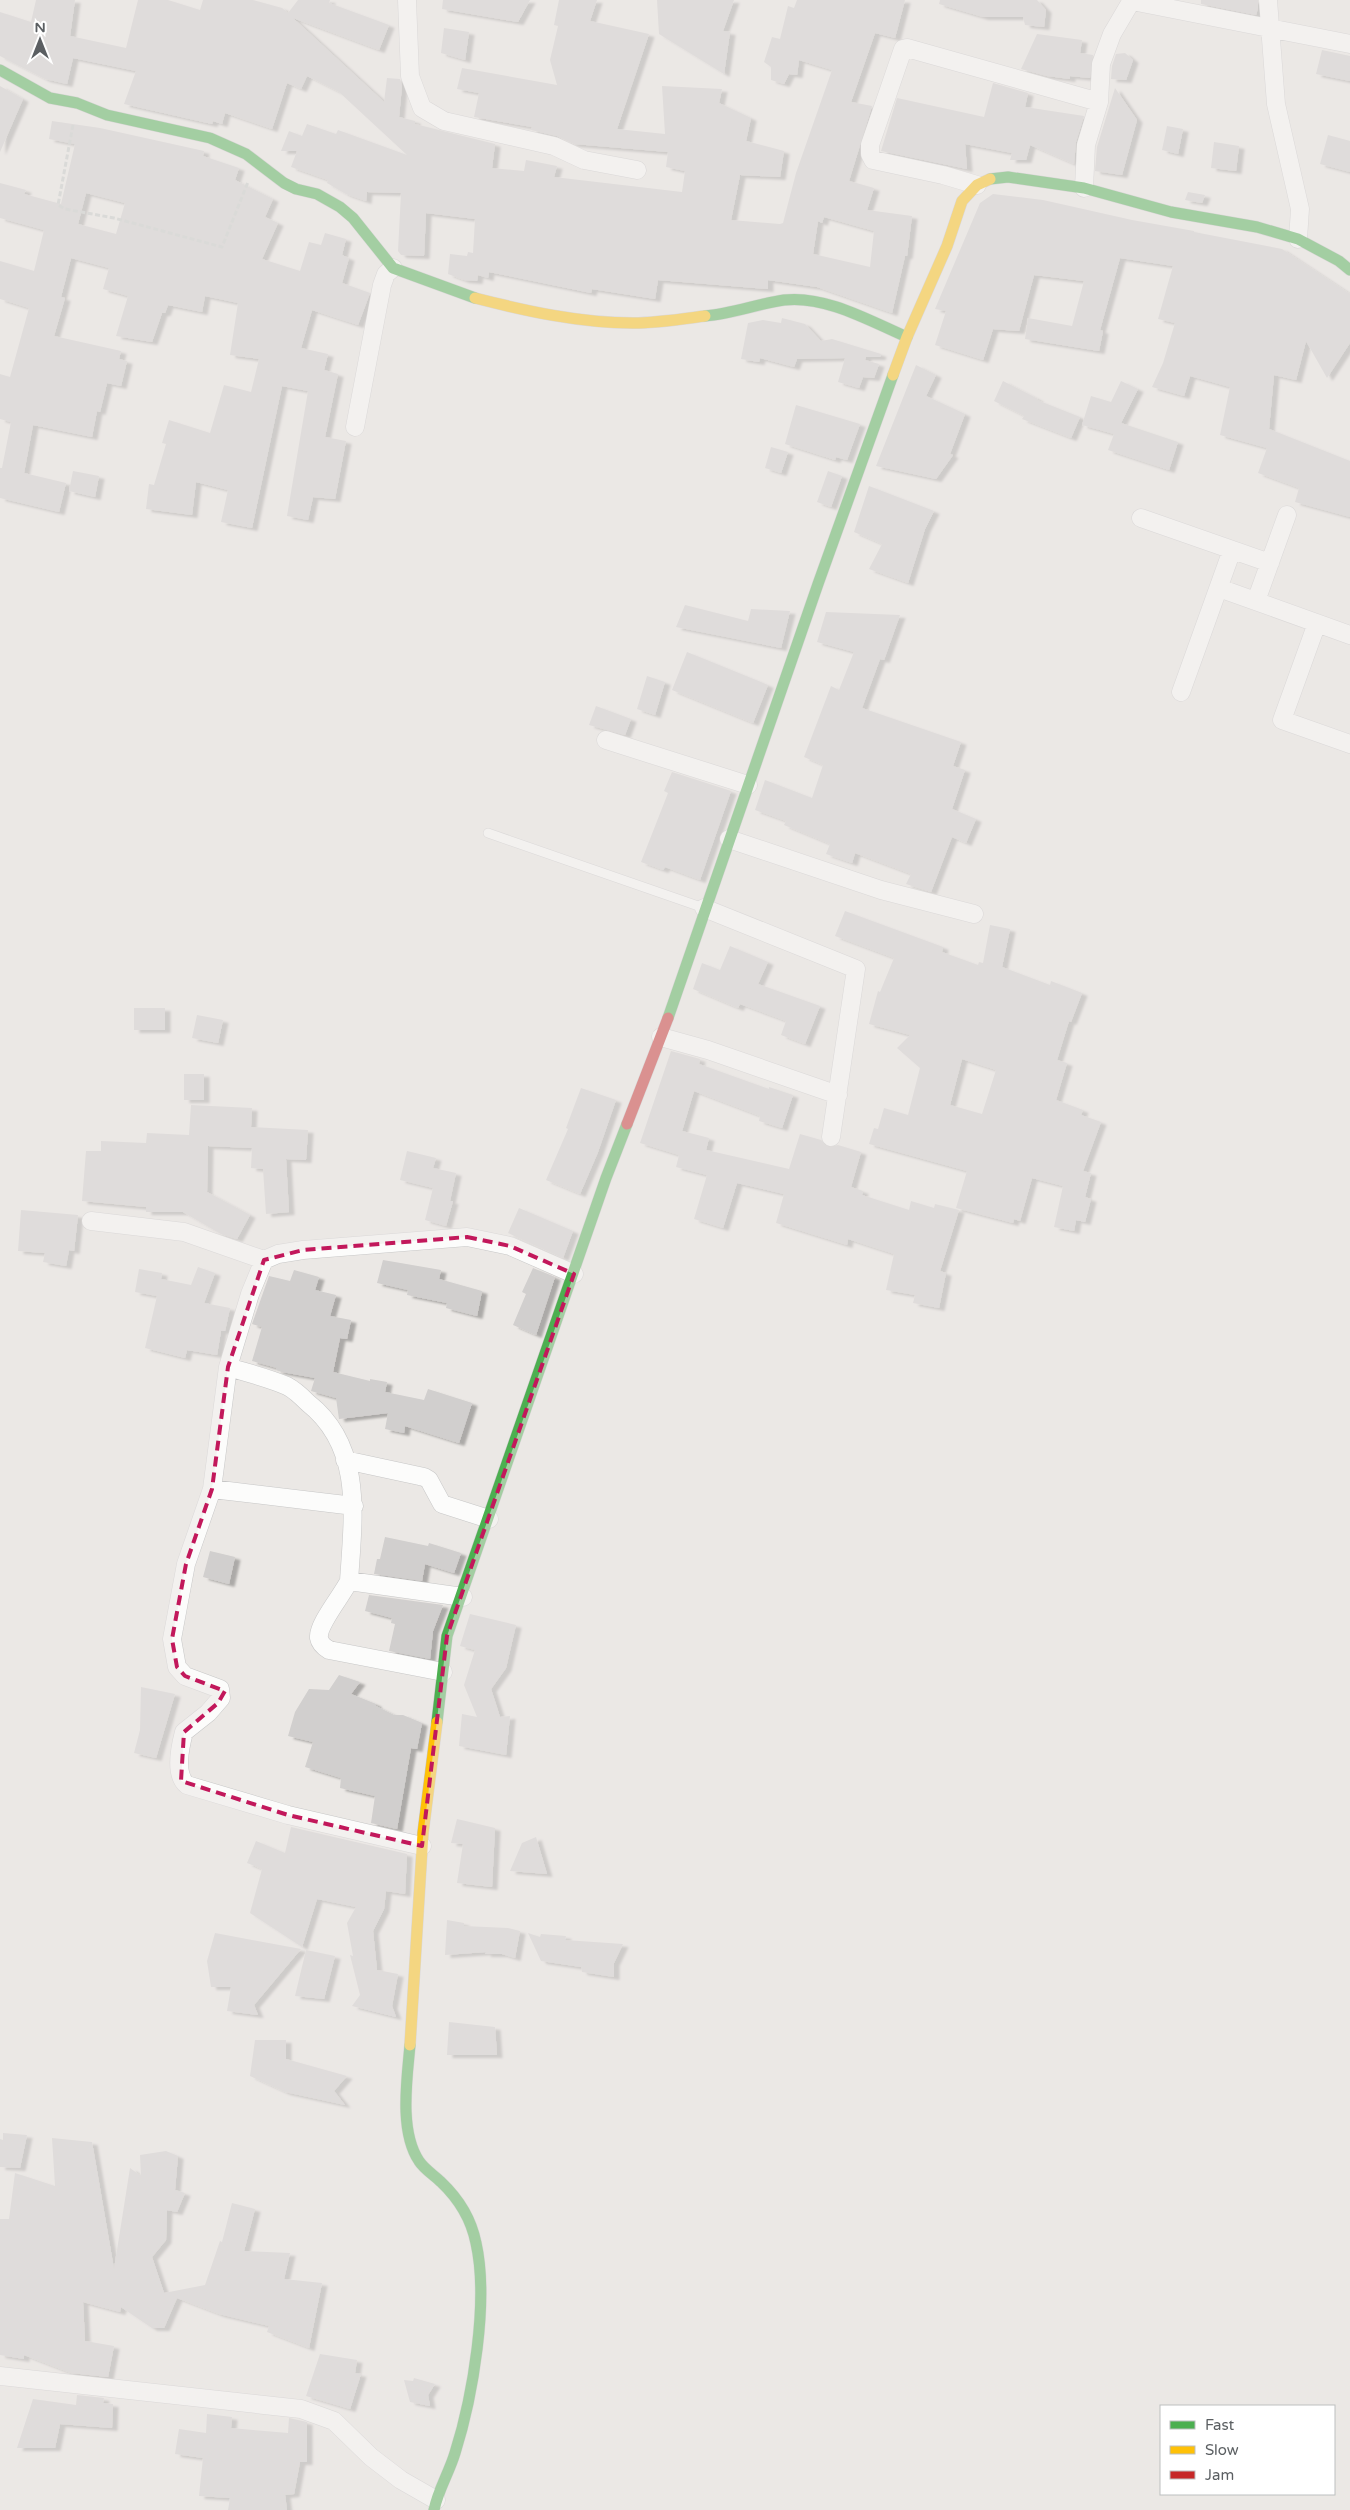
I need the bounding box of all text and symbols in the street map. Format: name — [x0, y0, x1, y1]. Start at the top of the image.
north arrow — [15, 15, 65, 65]
text: N — [34, 19, 46, 36]
legend — [1160, 2405, 1335, 2495]
text: Fast — [1205, 2416, 1235, 2434]
text: Slow — [1205, 2441, 1239, 2459]
text: Jam — [1205, 2466, 1234, 2484]

